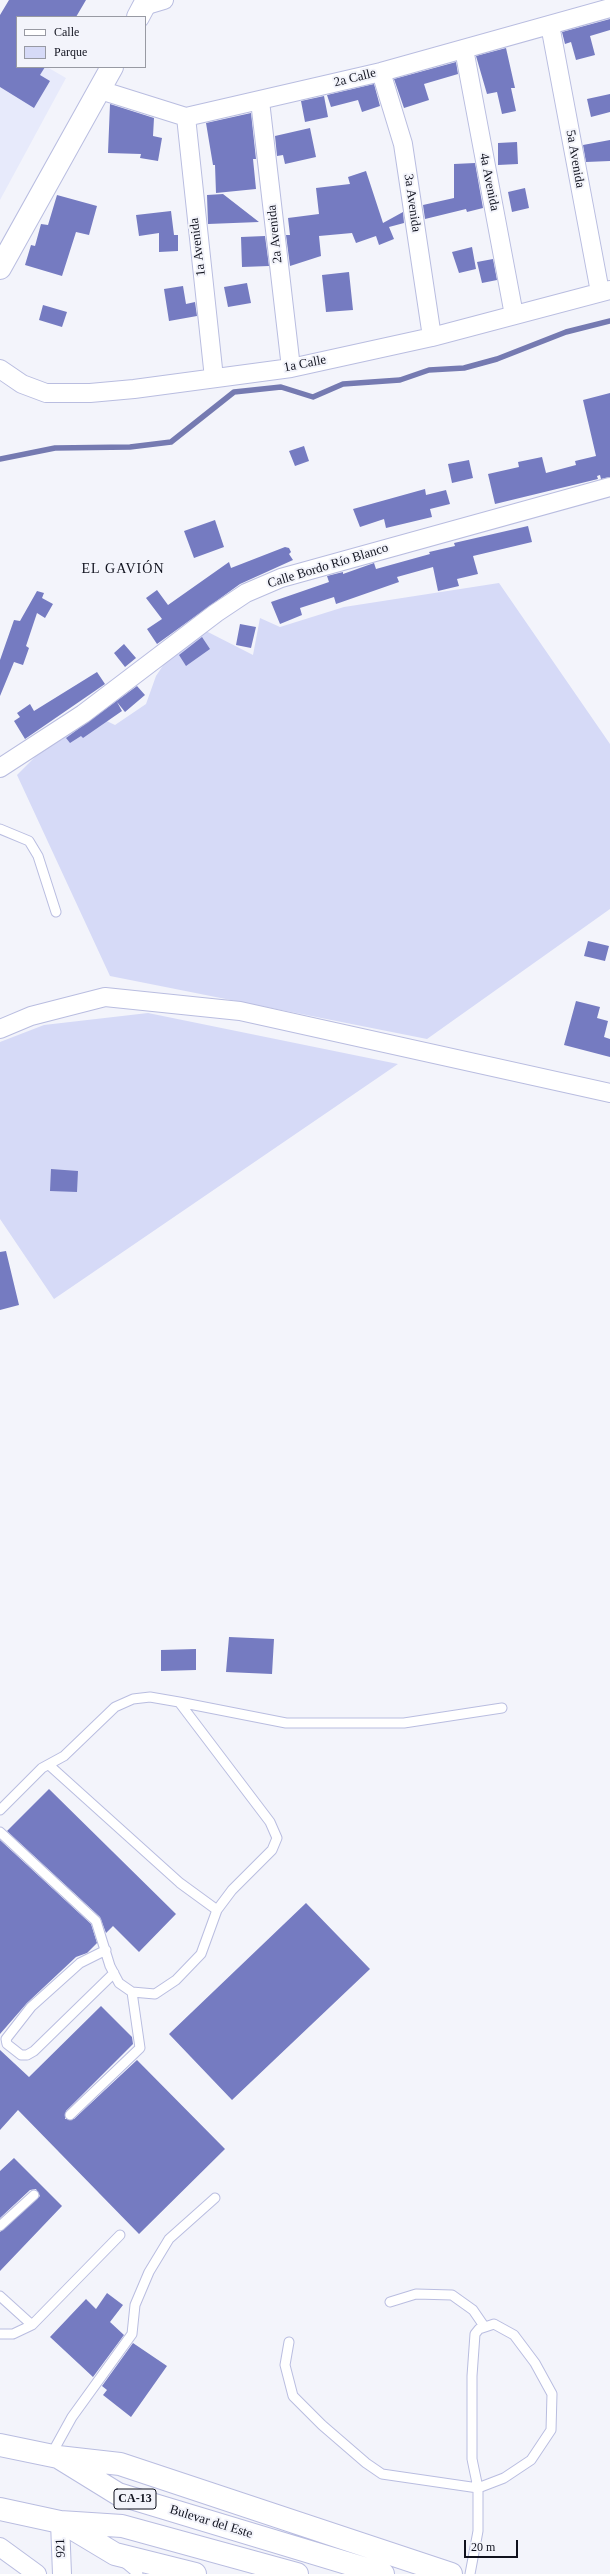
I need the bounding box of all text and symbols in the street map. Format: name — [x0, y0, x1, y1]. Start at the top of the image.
legend — [16, 16, 146, 68]
text: Calle — [54, 25, 79, 39]
text: Parque — [54, 45, 87, 59]
street label: 2a Calle — [332, 65, 378, 91]
street label: 5a Avenida — [562, 129, 588, 189]
street label: 4a Avenida — [476, 152, 502, 212]
street label: 3a Avenida — [400, 173, 424, 233]
street label: 2a Avenida — [264, 204, 286, 264]
street label: 1a Avenida — [187, 217, 209, 277]
street label: 1a Calle — [282, 352, 328, 376]
street label: Calle Bordo Río Blanco — [266, 540, 390, 592]
district label: EL GAVIÓN — [81, 561, 165, 577]
road number: CA-13 — [114, 2489, 156, 2509]
street label: Bulevar del Este — [168, 2502, 254, 2542]
scale bar — [466, 2532, 520, 2558]
street label: 921 — [53, 2538, 69, 2558]
text: 20 m — [471, 2540, 495, 2554]

